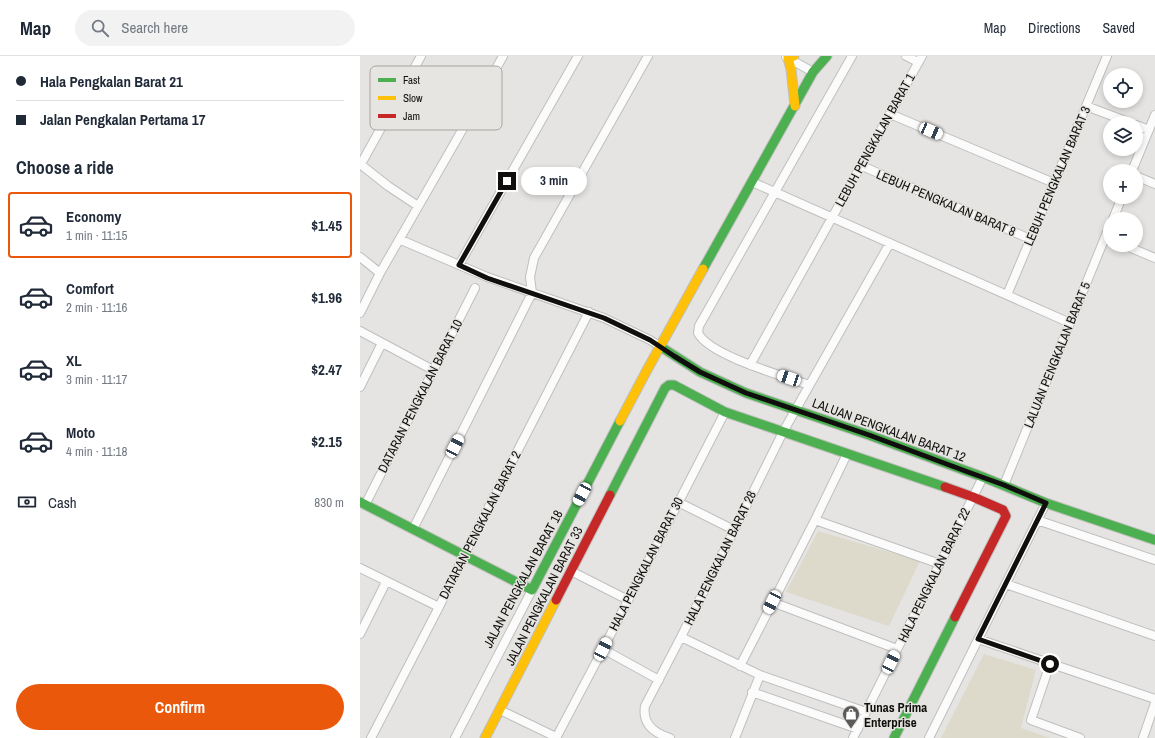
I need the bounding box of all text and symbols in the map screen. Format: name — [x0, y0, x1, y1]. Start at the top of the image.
search box — [75, 10, 355, 46]
text: Map — [20, 15, 51, 41]
icon: search — [89, 17, 111, 39]
text: Search here — [121, 17, 188, 38]
text: Map — [984, 19, 1006, 37]
text: Directions — [1028, 19, 1080, 37]
text: Saved — [1102, 19, 1135, 37]
legend — [370, 66, 502, 130]
map controls — [1103, 68, 1143, 252]
button: locate — [1103, 68, 1143, 108]
street label: LEBUH PENGKALAN BARAT 1 — [831, 70, 919, 210]
text: Hala Pengkalan Barat 21 — [40, 71, 183, 92]
text: Fast — [403, 73, 421, 87]
text: Slow — [403, 91, 423, 105]
street label: LEBUH PENGKALAN BARAT 3 — [1020, 104, 1094, 248]
text: Jalan Pengkalan Pertama 17 — [40, 109, 205, 130]
text: Jam — [403, 109, 420, 123]
button: layers — [1103, 116, 1143, 156]
car — [918, 121, 944, 141]
text: Choose a ride — [16, 155, 114, 180]
button: + — [1103, 164, 1143, 204]
street label: LEBUH PENGKALAN BARAT 8 — [874, 166, 1018, 240]
callout: 3 min — [521, 167, 587, 195]
route end — [498, 172, 516, 190]
text: 3 min — [540, 172, 568, 189]
text: Economy — [66, 206, 121, 227]
icon: car — [18, 207, 54, 243]
button: − — [1103, 212, 1143, 252]
text: $1.45 — [311, 215, 342, 236]
text: 1 min · 11:15 — [66, 227, 127, 244]
text: Comfort — [66, 278, 114, 299]
icon: car — [18, 279, 54, 315]
street label: LALUAN PENGKALAN BARAT 5 — [1020, 279, 1094, 431]
text: $1.96 — [311, 287, 342, 308]
text: 2 min · 11:16 — [66, 299, 127, 316]
street label: DATARAN PENGKALAN BARAT 10 — [374, 316, 466, 476]
text: XL — [66, 350, 82, 371]
icon: car — [18, 351, 54, 387]
text: $2.47 — [311, 359, 342, 380]
car — [776, 368, 802, 388]
text: 3 min · 11:17 — [66, 371, 127, 388]
street label: LALUAN PENGKALAN BARAT 12 — [810, 394, 968, 466]
text: Moto — [66, 422, 95, 443]
icon: car — [18, 423, 54, 459]
text: $2.15 — [311, 431, 342, 452]
car — [444, 433, 466, 459]
text: 4 min · 11:18 — [66, 443, 127, 460]
street label: DATARAN PENGKALAN BARAT 2 — [435, 448, 525, 602]
car — [571, 481, 593, 507]
street label: HALA PENGKALAN BARAT 28 — [680, 488, 760, 628]
icon: cash — [16, 491, 38, 513]
text: Cash — [48, 492, 77, 513]
text: 830 m — [314, 494, 344, 511]
street label: HALA PENGKALAN BARAT 30 — [605, 494, 687, 634]
street label: HALA PENGKALAN BARAT 22 — [894, 505, 974, 645]
street label: JALAN PENGKALAN BARAT 18 — [479, 507, 567, 651]
street label: JALAN PENGKALAN BARAT 33 — [502, 524, 586, 668]
car — [761, 589, 783, 615]
car — [592, 636, 614, 662]
car — [880, 649, 902, 675]
route start — [1041, 655, 1059, 673]
button: Confirm — [16, 684, 344, 730]
place label: Tunas Prima Enterprise — [864, 699, 927, 731]
shop icon: Tunas Prima Enterprise — [841, 704, 861, 729]

